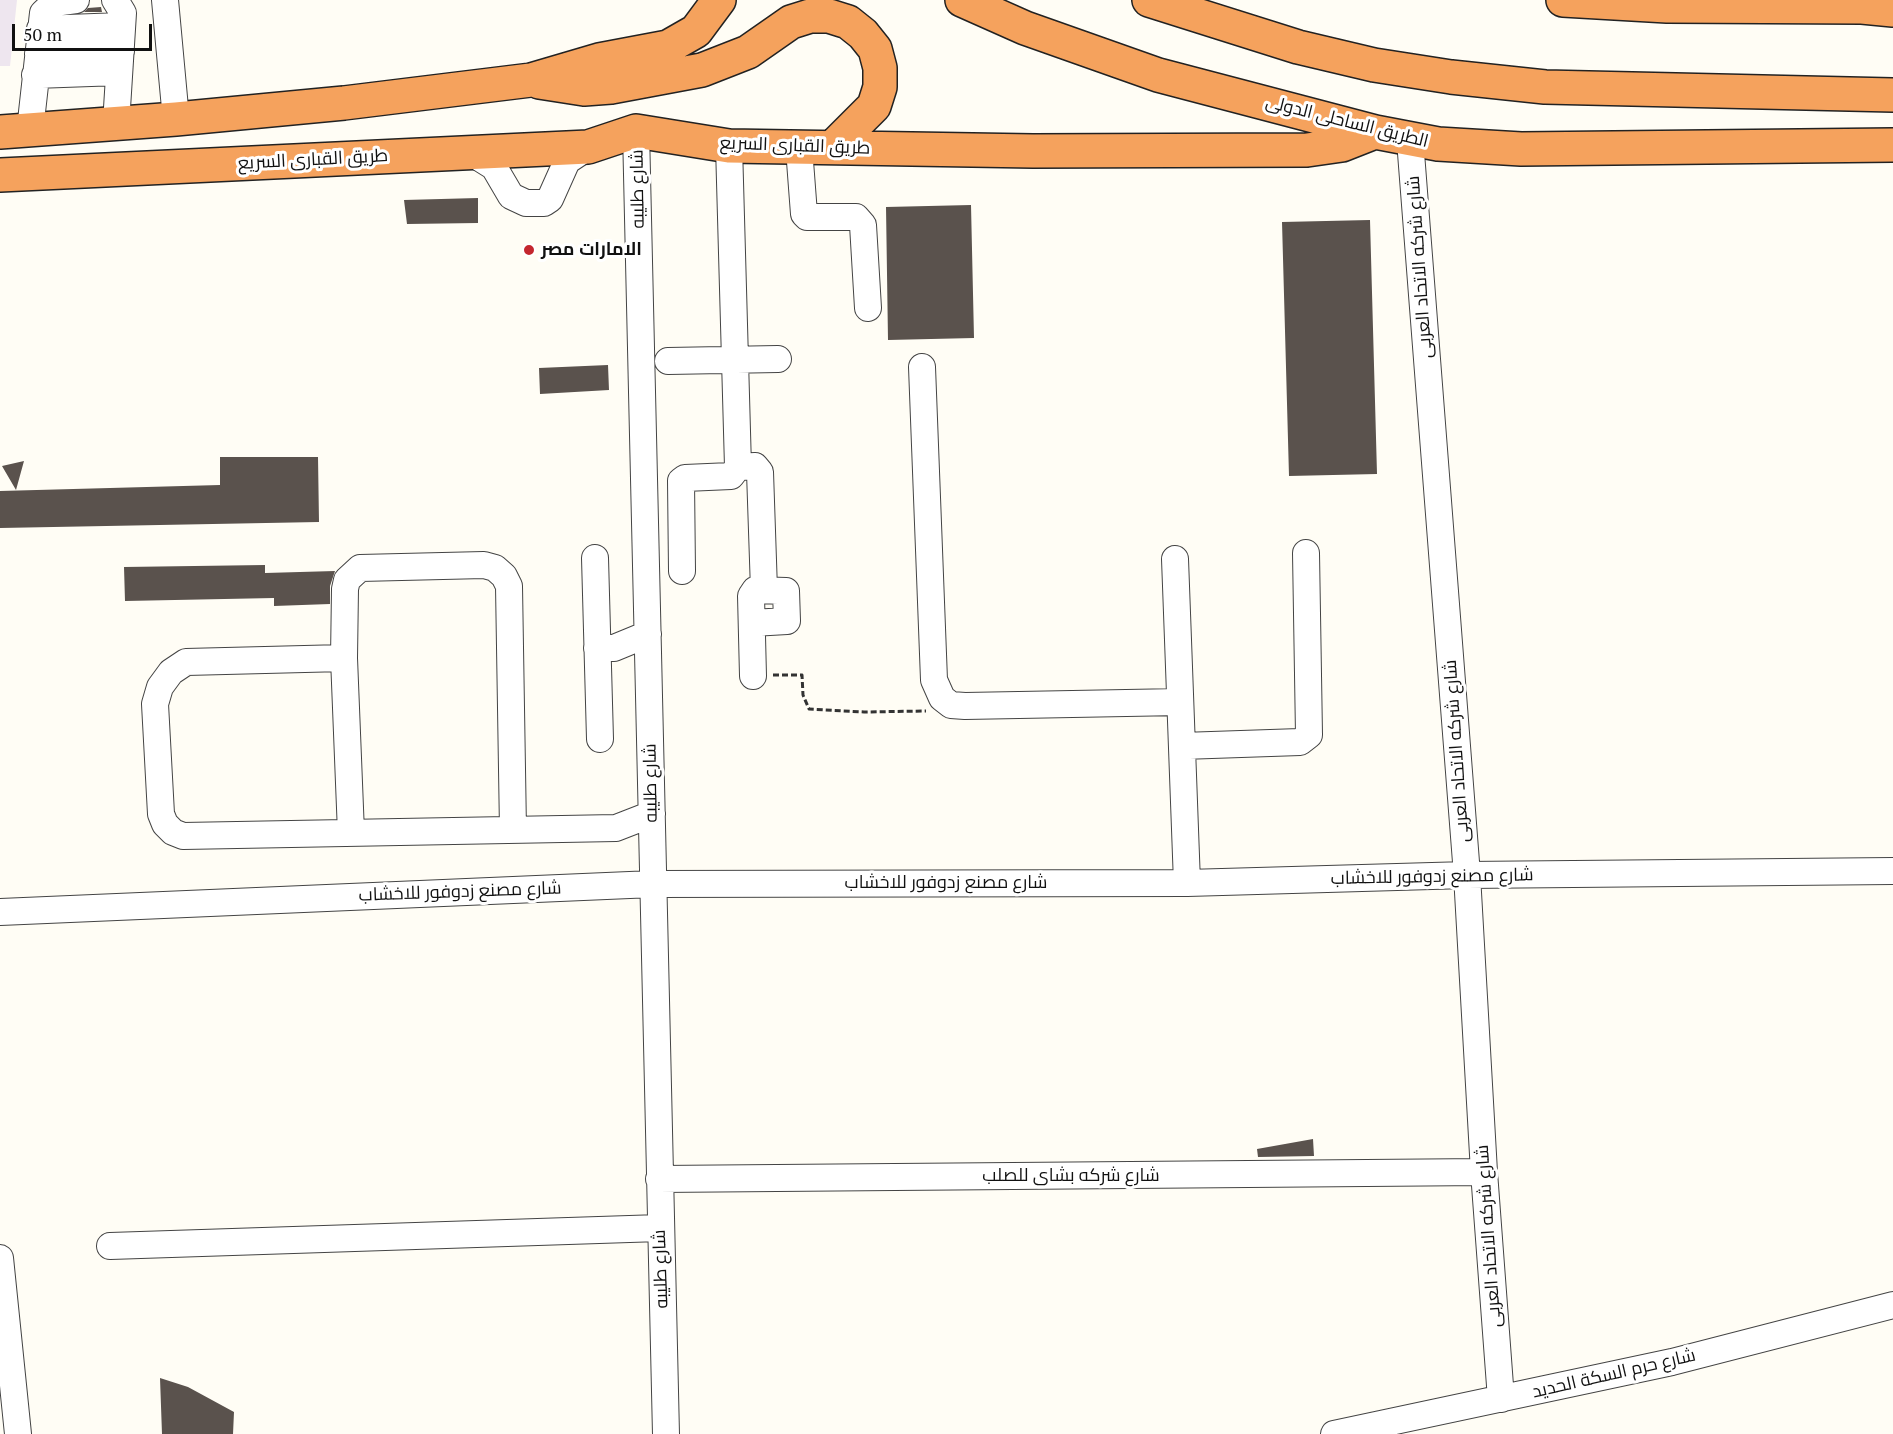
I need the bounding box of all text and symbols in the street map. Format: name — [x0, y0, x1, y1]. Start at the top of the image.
scale bar — [15, 12, 154, 50]
text: 50 m — [23, 22, 62, 46]
street label: الطريق الساحلى الدولى — [1263, 91, 1431, 153]
street label: طريق القبارى السريع — [719, 133, 871, 159]
street label: طريق القبارى السريع — [237, 145, 389, 175]
street label: شارع طليبه — [627, 149, 649, 229]
street label: شارع شركه الاتحاد العربى — [1403, 175, 1437, 359]
place label: الامارات مصر — [541, 239, 642, 261]
marker: الامارات مصر — [522, 243, 536, 257]
street label: شارع شركه الاتحاد العربى — [1440, 659, 1474, 843]
street label: شارع طليبه — [640, 743, 662, 823]
street label: شارع مصنع زدوفور للاخشاب — [1330, 864, 1534, 890]
street label: شارع مصنع زدوفور للاخشاب — [845, 872, 1047, 894]
street label: شارع مصنع زدوفور للاخشاب — [358, 878, 562, 906]
street label: شارع شركه الاتحاد العربى — [1472, 1144, 1506, 1328]
street label: شارع شركه بشاى للصلب — [982, 1165, 1160, 1187]
street label: شارع طليبه — [649, 1229, 673, 1309]
street label: شارع حرم السكة الحديد — [1530, 1345, 1698, 1403]

